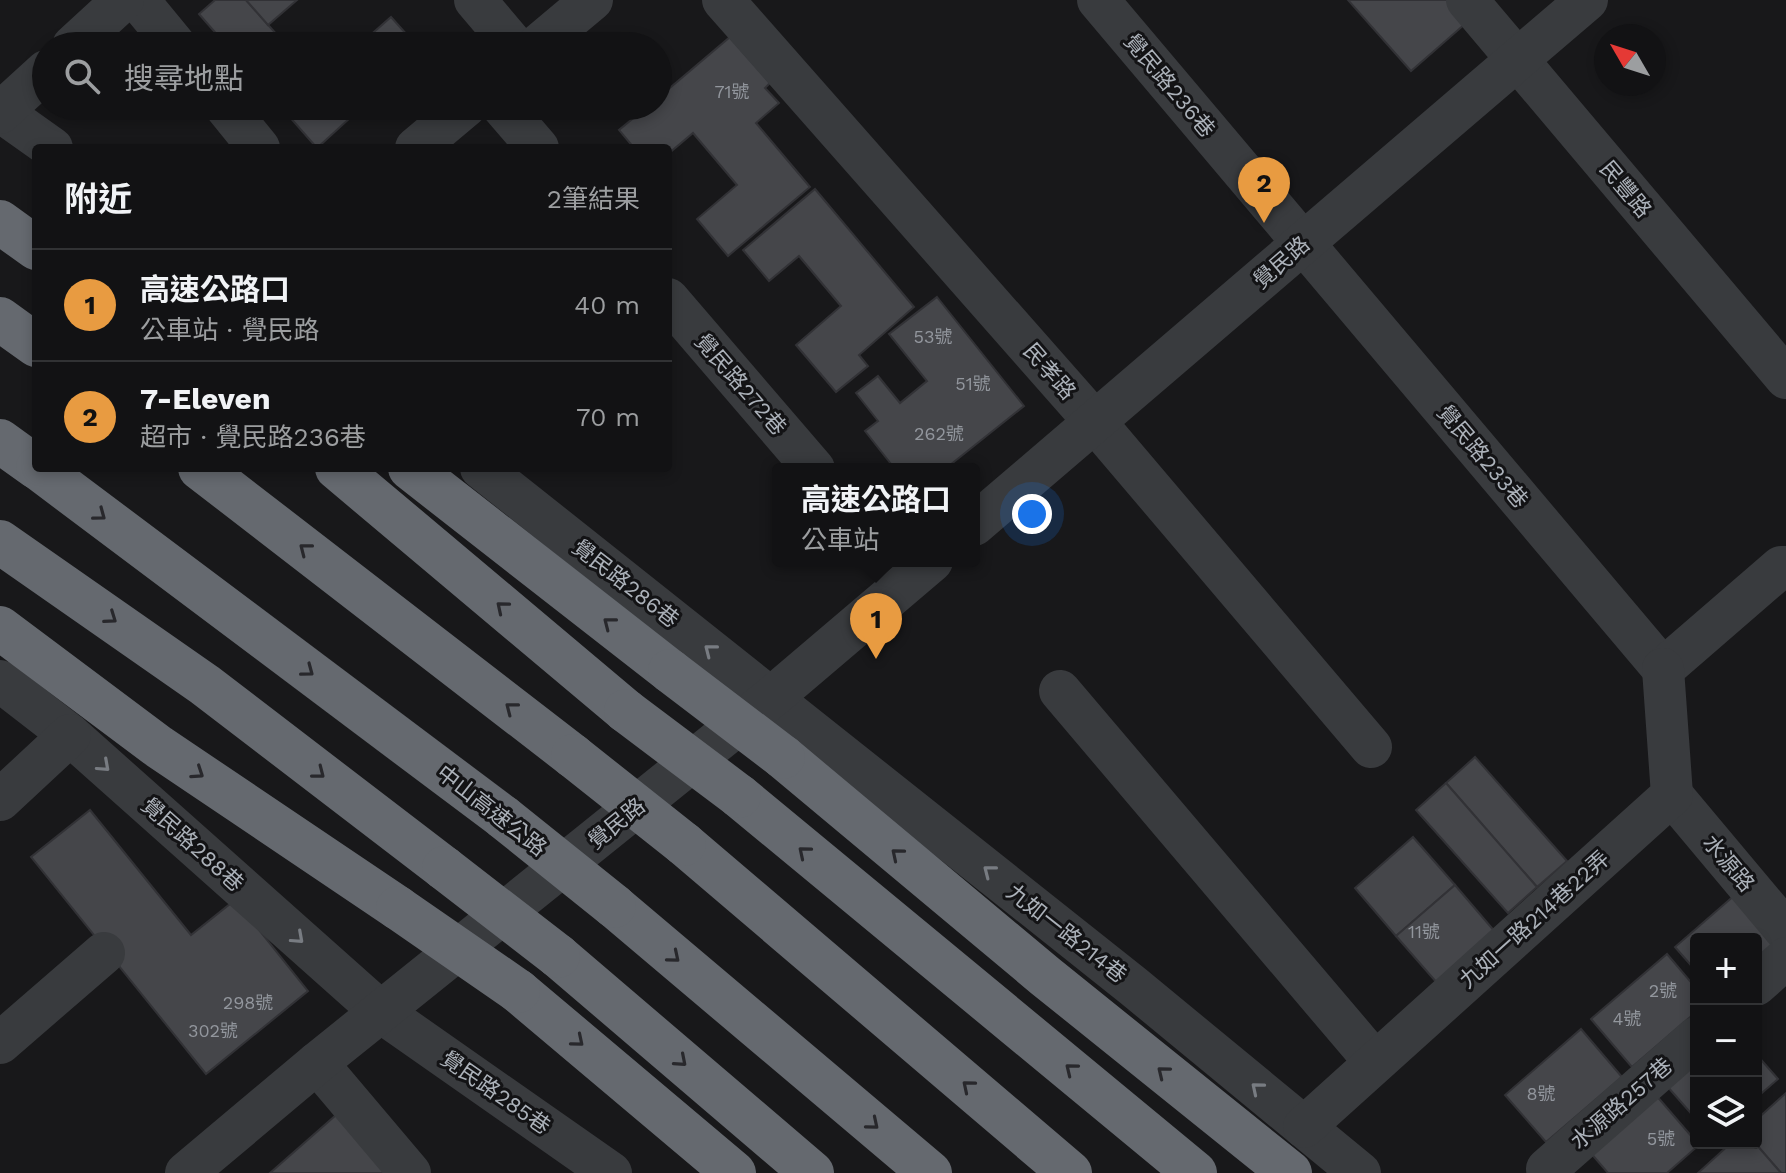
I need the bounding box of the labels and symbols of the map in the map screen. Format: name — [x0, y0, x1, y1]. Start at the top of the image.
north arrow — [1594, 24, 1666, 96]
street label: 覺民路236巷 — [1119, 29, 1220, 142]
house number: 71號 — [714, 81, 750, 102]
street label: 民豐路 — [1595, 156, 1656, 223]
pin: 2 — [1238, 157, 1290, 223]
street label: 覺民路 — [1248, 231, 1314, 293]
house number: 53號 — [914, 326, 952, 347]
street label: 覺民路272巷 — [690, 329, 791, 440]
street label: 民孝路 — [1019, 338, 1081, 404]
house number: 51號 — [955, 373, 991, 394]
street label: 覺民路233巷 — [1432, 400, 1533, 513]
house number: 262號 — [914, 423, 964, 444]
your location — [1012, 494, 1052, 534]
one-way arrow — [91, 505, 106, 519]
street label: 覺民路286巷 — [568, 534, 684, 633]
one-way arrow — [299, 545, 314, 559]
pin: 1 — [850, 593, 902, 659]
one-way arrow — [497, 602, 512, 617]
one-way arrow — [102, 608, 116, 623]
one-way arrow — [603, 619, 618, 633]
one-way arrow — [704, 645, 719, 659]
one-way arrow — [299, 661, 314, 676]
one-way arrow — [506, 703, 520, 718]
one-way arrow — [95, 756, 110, 770]
street label: 中山高速公路 — [432, 760, 551, 861]
one-way arrow — [190, 763, 204, 778]
one-way arrow — [311, 763, 325, 777]
street label: 覺民路288巷 — [137, 792, 249, 896]
street label: 覺民路 — [583, 793, 650, 854]
street label: 水源路 — [1698, 830, 1759, 897]
street label: 九如一路214巷22弄 — [1454, 846, 1614, 993]
one-way arrow — [799, 847, 814, 862]
one-way arrow — [892, 849, 907, 864]
one-way arrow — [983, 867, 998, 881]
street label: 九如一路214巷 — [1002, 879, 1131, 988]
house number: 11號 — [1408, 921, 1440, 942]
one-way arrow — [289, 929, 304, 943]
one-way arrow — [665, 947, 679, 962]
house number: 2號 — [1649, 980, 1677, 1001]
house number: 298號 — [223, 992, 273, 1013]
house number: 4號 — [1613, 1008, 1642, 1029]
house number: 302號 — [188, 1020, 238, 1041]
one-way arrow — [569, 1031, 583, 1046]
street label: 覺民路285巷 — [436, 1046, 555, 1139]
one-way arrow — [672, 1051, 687, 1066]
street label: 水源路257巷 — [1566, 1053, 1677, 1154]
one-way arrow — [1065, 1065, 1080, 1079]
one-way arrow — [1158, 1067, 1173, 1082]
one-way arrow — [963, 1081, 978, 1096]
one-way arrow — [1251, 1083, 1266, 1098]
house number: 8號 — [1526, 1083, 1556, 1104]
one-way arrow — [863, 1114, 878, 1129]
house number: 5號 — [1647, 1128, 1675, 1149]

